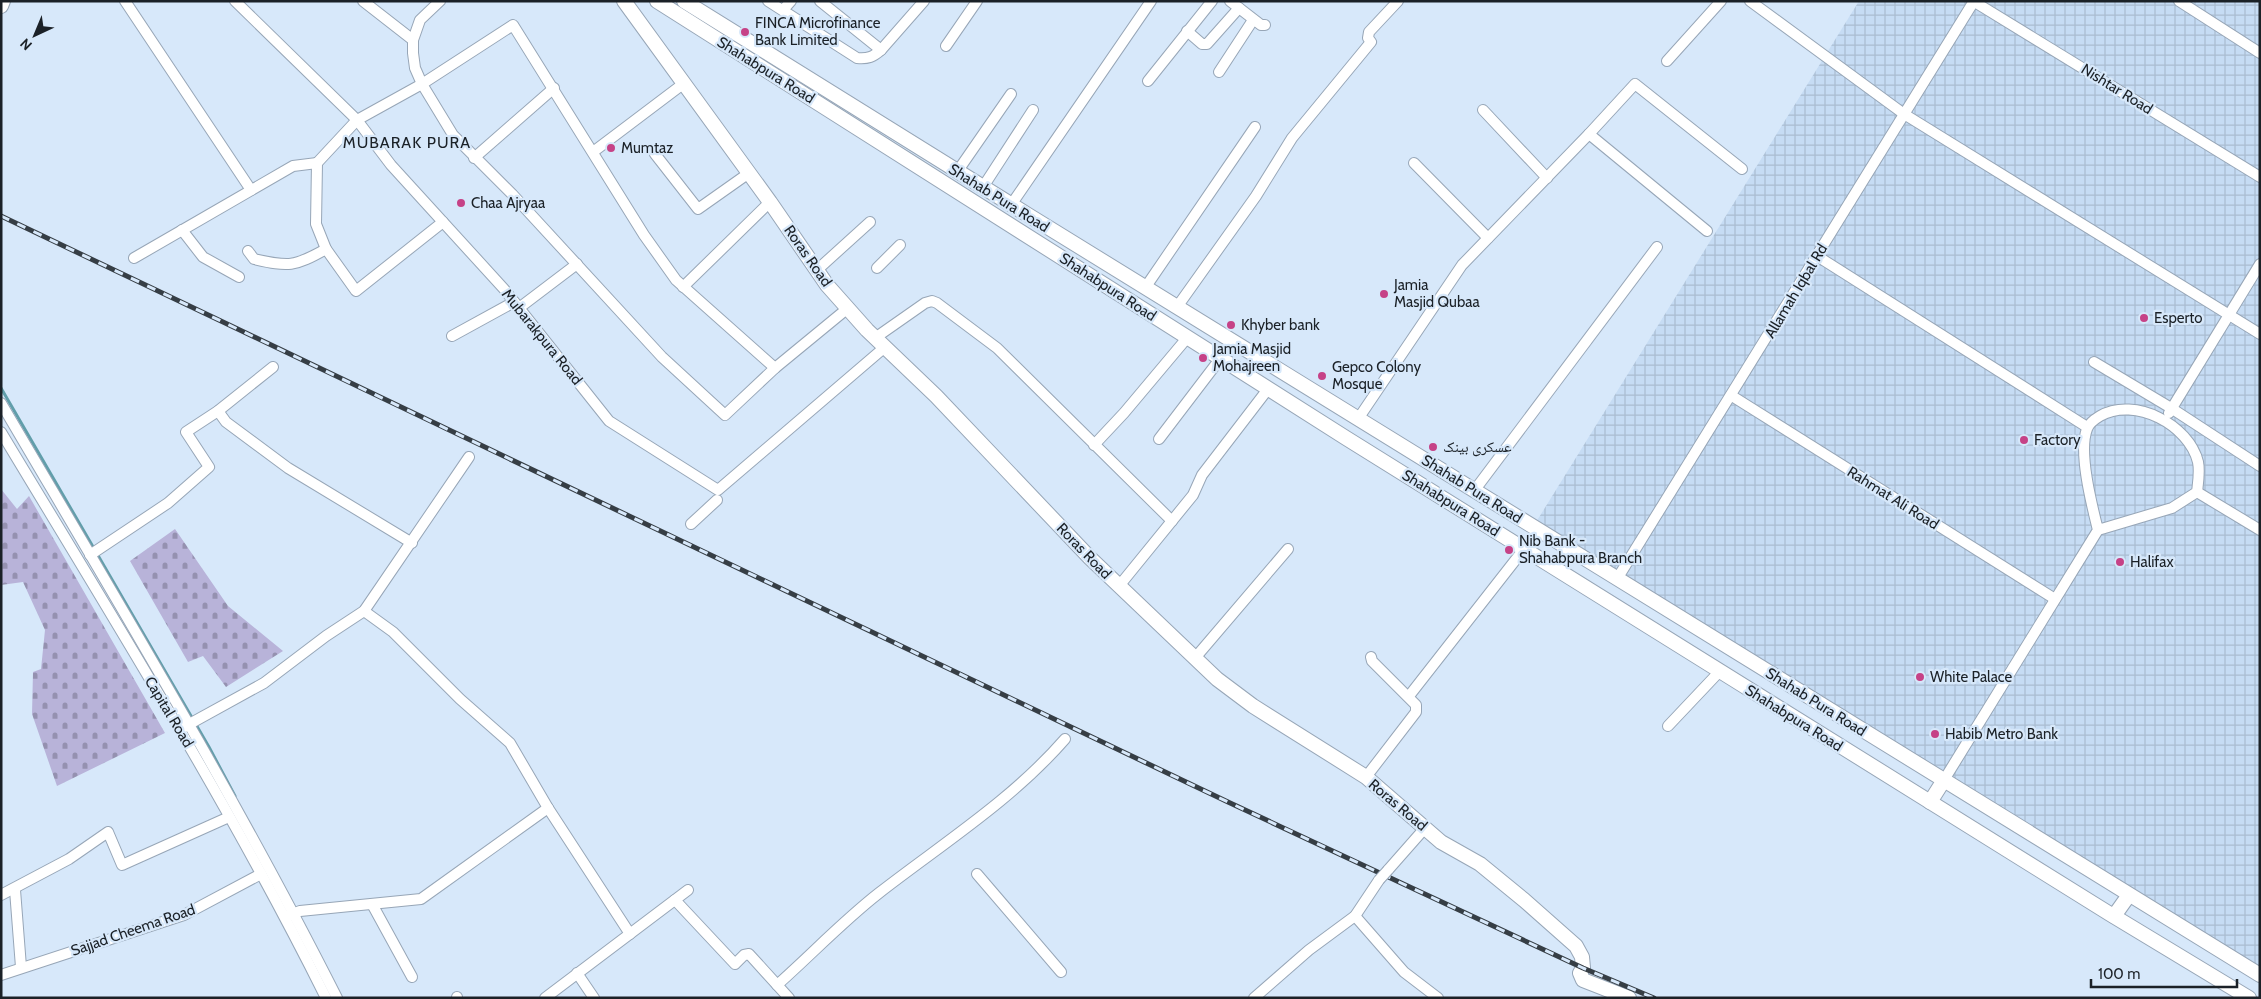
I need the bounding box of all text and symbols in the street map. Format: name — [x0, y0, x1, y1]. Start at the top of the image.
north arrow — [10, 10, 60, 60]
place label: FINCA Microfinance Bank Limited — [755, 14, 881, 49]
marker: FINCA Microfinance Bank Limited — [739, 26, 751, 38]
street label: Shahabpura Road — [714, 33, 818, 107]
text: N — [16, 34, 36, 54]
street label: Nishtar Road — [2078, 60, 2156, 118]
district label: MUBARAK PURA — [343, 133, 471, 152]
place label: Mumtaz — [621, 139, 673, 157]
marker: Mumtaz — [605, 142, 617, 154]
street label: Shahab Pura Road — [945, 160, 1053, 236]
place label: Chaa Ajryaa — [471, 194, 546, 212]
marker: Chaa Ajryaa — [455, 197, 467, 209]
street label: Roras Road — [780, 222, 836, 290]
street label: Allamah Iqbal Rd — [1761, 241, 1831, 341]
street label: Shahabpura Road — [1056, 249, 1160, 325]
place label: Jamia Masjid Qubaa — [1393, 276, 1480, 311]
street label: Mubarakpura Road — [498, 286, 586, 388]
marker: Jamia Masjid Qubaa — [1378, 288, 1390, 300]
place label: Esperto — [2154, 309, 2202, 327]
marker: Esperto — [2138, 312, 2150, 324]
place label: Khyber bank — [1241, 316, 1320, 334]
marker: Khyber bank — [1225, 319, 1237, 331]
place label: Jamia Masjid Mohajreen — [1212, 340, 1291, 375]
marker: Jamia Masjid Mohajreen — [1197, 352, 1209, 364]
place label: Gepco Colony Mosque — [1332, 358, 1422, 393]
marker: Gepco Colony Mosque — [1316, 370, 1328, 382]
place label: Factory — [2034, 431, 2081, 449]
marker: Factory — [2018, 434, 2030, 446]
place label: عسکری بینک — [1443, 438, 1512, 457]
marker: عسکری بینک — [1427, 441, 1439, 453]
street label: Shahab Pura Road — [1418, 451, 1526, 527]
street label: Rahmat Ali Road — [1844, 463, 1942, 533]
street label: Shahabpura Road — [1399, 466, 1503, 540]
street label: Roras Road — [1053, 519, 1115, 583]
place label: Nib Bank - Shahabpura Branch — [1519, 532, 1642, 567]
marker: Nib Bank - Shahabpura Branch — [1503, 544, 1515, 556]
place label: Halifax — [2130, 553, 2174, 571]
marker: Halifax — [2114, 556, 2126, 568]
street label: Shahab Pura Road — [1762, 664, 1870, 740]
place label: White Palace — [1930, 668, 2013, 686]
marker: White Palace — [1914, 671, 1926, 683]
street label: Capital Road — [141, 673, 197, 751]
street label: Shahabpura Road — [1742, 681, 1846, 755]
place label: Habib Metro Bank — [1945, 725, 2058, 743]
marker: Habib Metro Bank — [1929, 728, 1941, 740]
street label: Roras Road — [1365, 775, 1431, 835]
street label: Sajjad Cheema Road — [69, 900, 197, 960]
scale bar — [2091, 956, 2237, 988]
text: 100 m — [2098, 965, 2140, 983]

